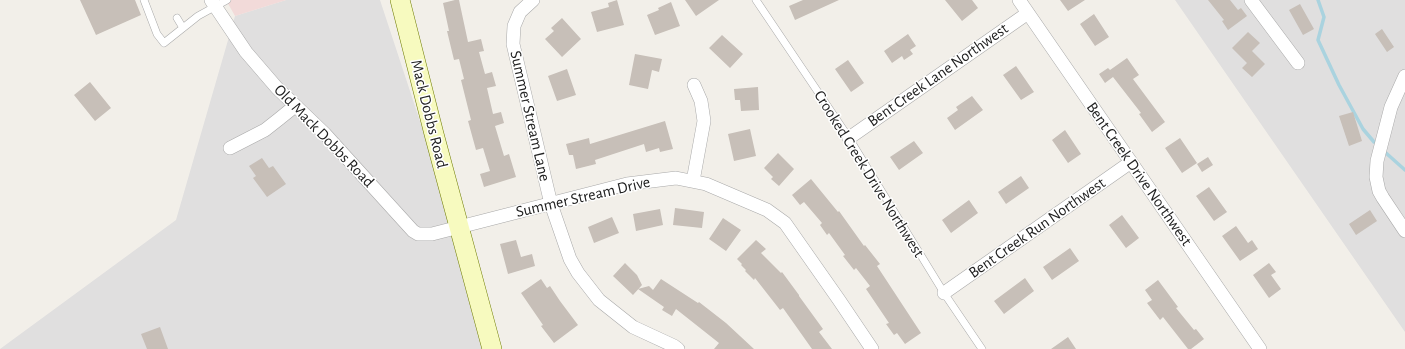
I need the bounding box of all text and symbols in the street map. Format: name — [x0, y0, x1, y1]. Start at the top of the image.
street label: Bent Creek Lane Northwest — [864, 19, 1012, 131]
street label: Summer Stream Lane — [506, 49, 554, 183]
street label: Mack Dobbs Road — [406, 58, 452, 170]
street label: Old Mack Dobbs Road — [270, 80, 378, 192]
street label: Crooked Creek Drive Northwest — [810, 87, 928, 261]
street label: Bent Creek Drive Northwest — [1082, 98, 1196, 250]
street label: Summer Stream Drive — [514, 172, 652, 222]
street label: Bent Creek Run Northwest — [965, 173, 1109, 283]

